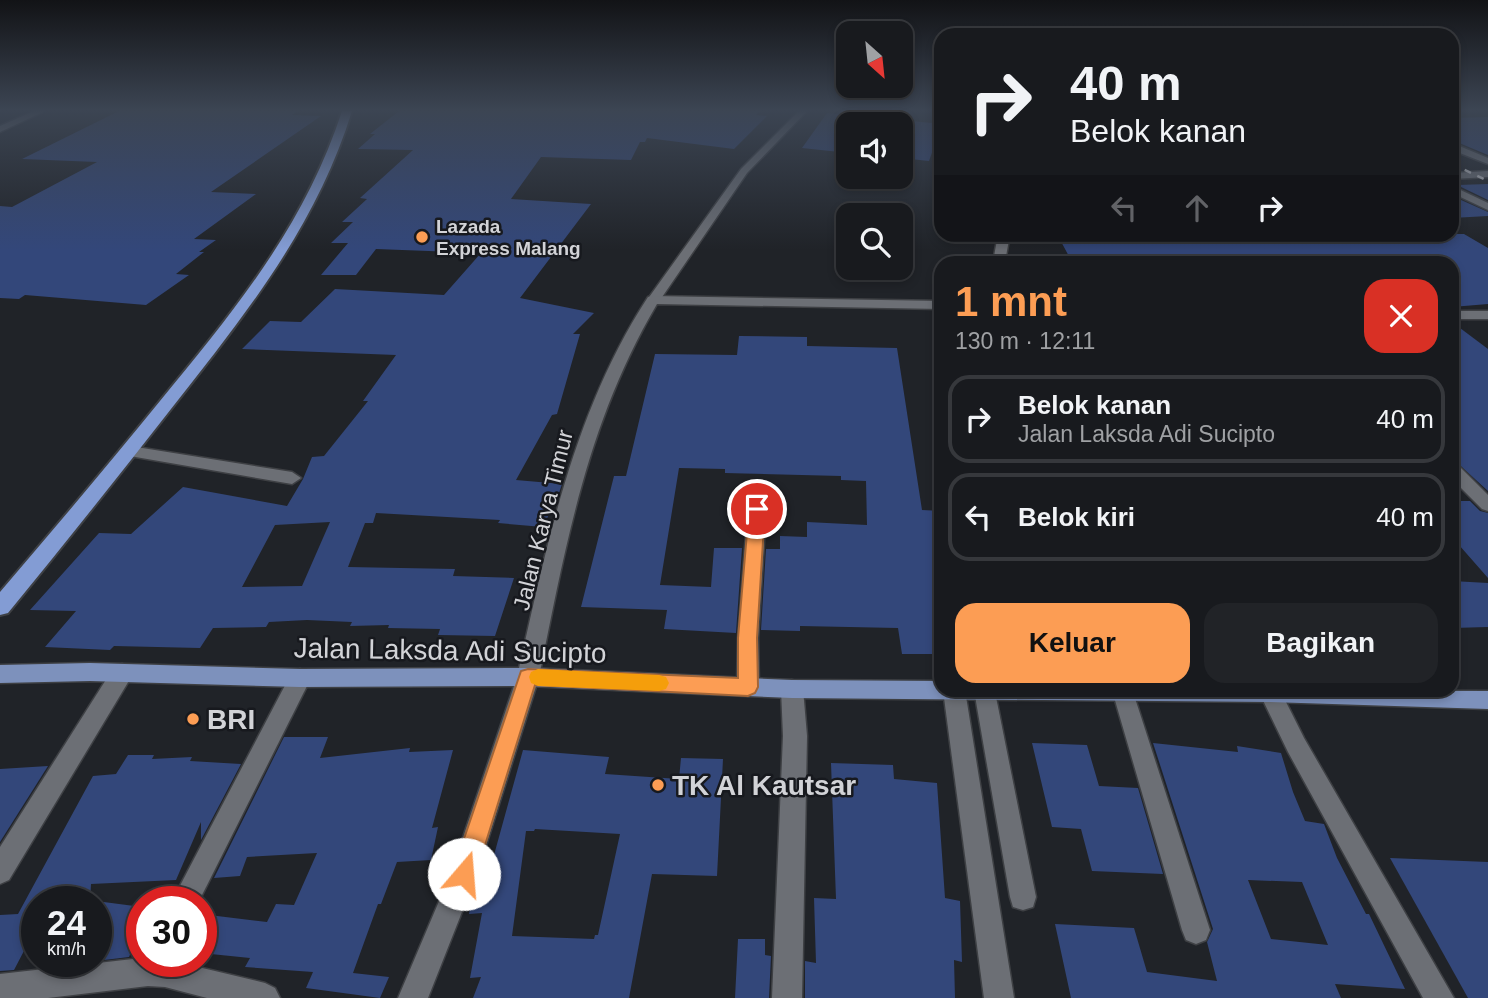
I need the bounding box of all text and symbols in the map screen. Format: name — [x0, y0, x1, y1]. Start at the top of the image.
north arrow — [836, 21, 914, 98]
map controls — [836, 21, 913, 280]
icon: right — [955, 56, 1046, 147]
text: 40 m — [1070, 56, 1182, 110]
button: sound — [836, 112, 913, 189]
text: Belok kanan — [1070, 113, 1246, 149]
icon: left — [1105, 189, 1143, 227]
icon: ahead — [1178, 189, 1216, 227]
icon: right — [1251, 189, 1289, 227]
button: search — [836, 203, 913, 280]
place label: Lazada Express Malang — [436, 216, 581, 259]
marker: Lazada Express Malang — [414, 229, 430, 245]
text: 1 mnt — [955, 278, 1067, 325]
button: close — [1364, 279, 1438, 353]
text: 130 m · 12:11 — [955, 328, 1095, 354]
text: Belok kanan — [1018, 390, 1171, 420]
icon: right — [959, 400, 997, 438]
text: 40 m — [1376, 404, 1434, 434]
text: Jalan Laksda Adi Sucipto — [1018, 421, 1275, 447]
street label: Jalan Karya Timur — [508, 427, 578, 613]
pin — [727, 479, 787, 539]
icon: arrive — [738, 490, 776, 528]
icon: left — [959, 498, 997, 536]
text: Belok kiri — [1018, 502, 1135, 532]
text: 40 m — [1376, 502, 1434, 532]
button: Keluar — [955, 603, 1190, 683]
button: Bagikan — [1204, 603, 1438, 683]
street label: Jalan Laksda Adi Sucipto — [293, 632, 607, 669]
place label: BRI — [207, 704, 255, 735]
marker: BRI — [185, 711, 201, 727]
place label: TK Al Kautsar — [672, 770, 856, 801]
marker: TK Al Kautsar — [650, 777, 666, 793]
position arrow — [427, 837, 501, 911]
speed limit sign: 30 — [126, 886, 217, 977]
text: 24 — [47, 903, 86, 942]
text: km/h — [47, 939, 86, 959]

